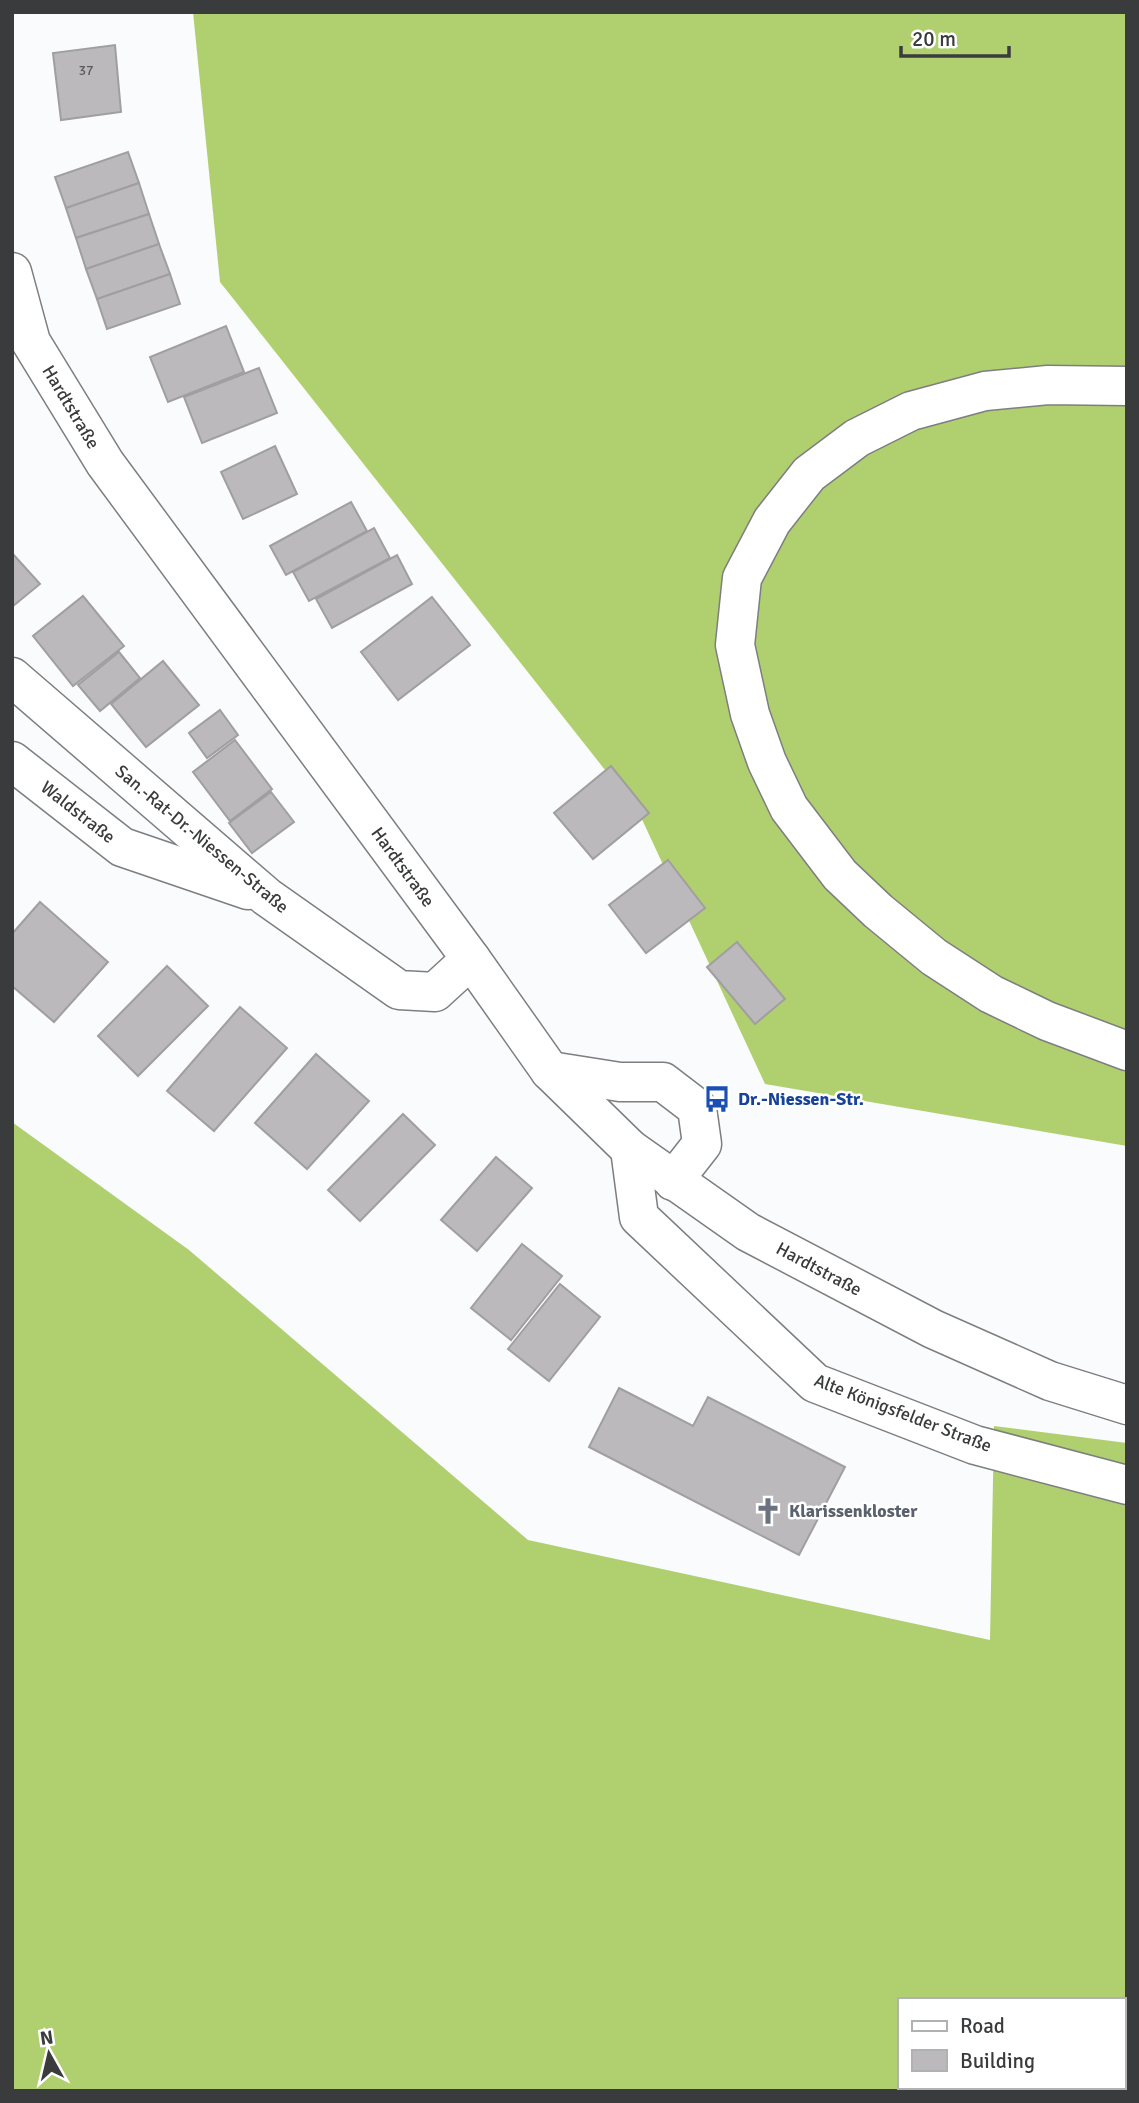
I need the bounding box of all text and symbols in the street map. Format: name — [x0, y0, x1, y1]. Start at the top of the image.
scale bar — [901, 14, 1010, 58]
text: 20 m — [912, 26, 956, 52]
house number: 37 — [78, 62, 94, 79]
street label: Hardtstraße — [37, 361, 105, 453]
street label: San.-Rat-Dr.-Niessen-Straße — [111, 760, 293, 918]
street label: Waldstraße — [36, 776, 120, 848]
street label: Hardtstraße — [367, 823, 439, 911]
bus stop icon: Dr.-Niessen-Str. — [702, 1084, 732, 1114]
place label: Dr.-Niessen-Str. — [738, 1088, 864, 1110]
street label: Hardtstraße — [772, 1237, 866, 1301]
street label: Alte Königsfelder Straße — [811, 1369, 995, 1457]
church icon: Klarissenkloster — [753, 1496, 783, 1526]
place label: Klarissenkloster — [789, 1500, 918, 1522]
legend — [898, 1998, 1125, 2089]
text: Road — [960, 2013, 1005, 2039]
north arrow — [14, 2019, 84, 2089]
text: N — [39, 2025, 55, 2051]
text: Building — [960, 2048, 1035, 2074]

